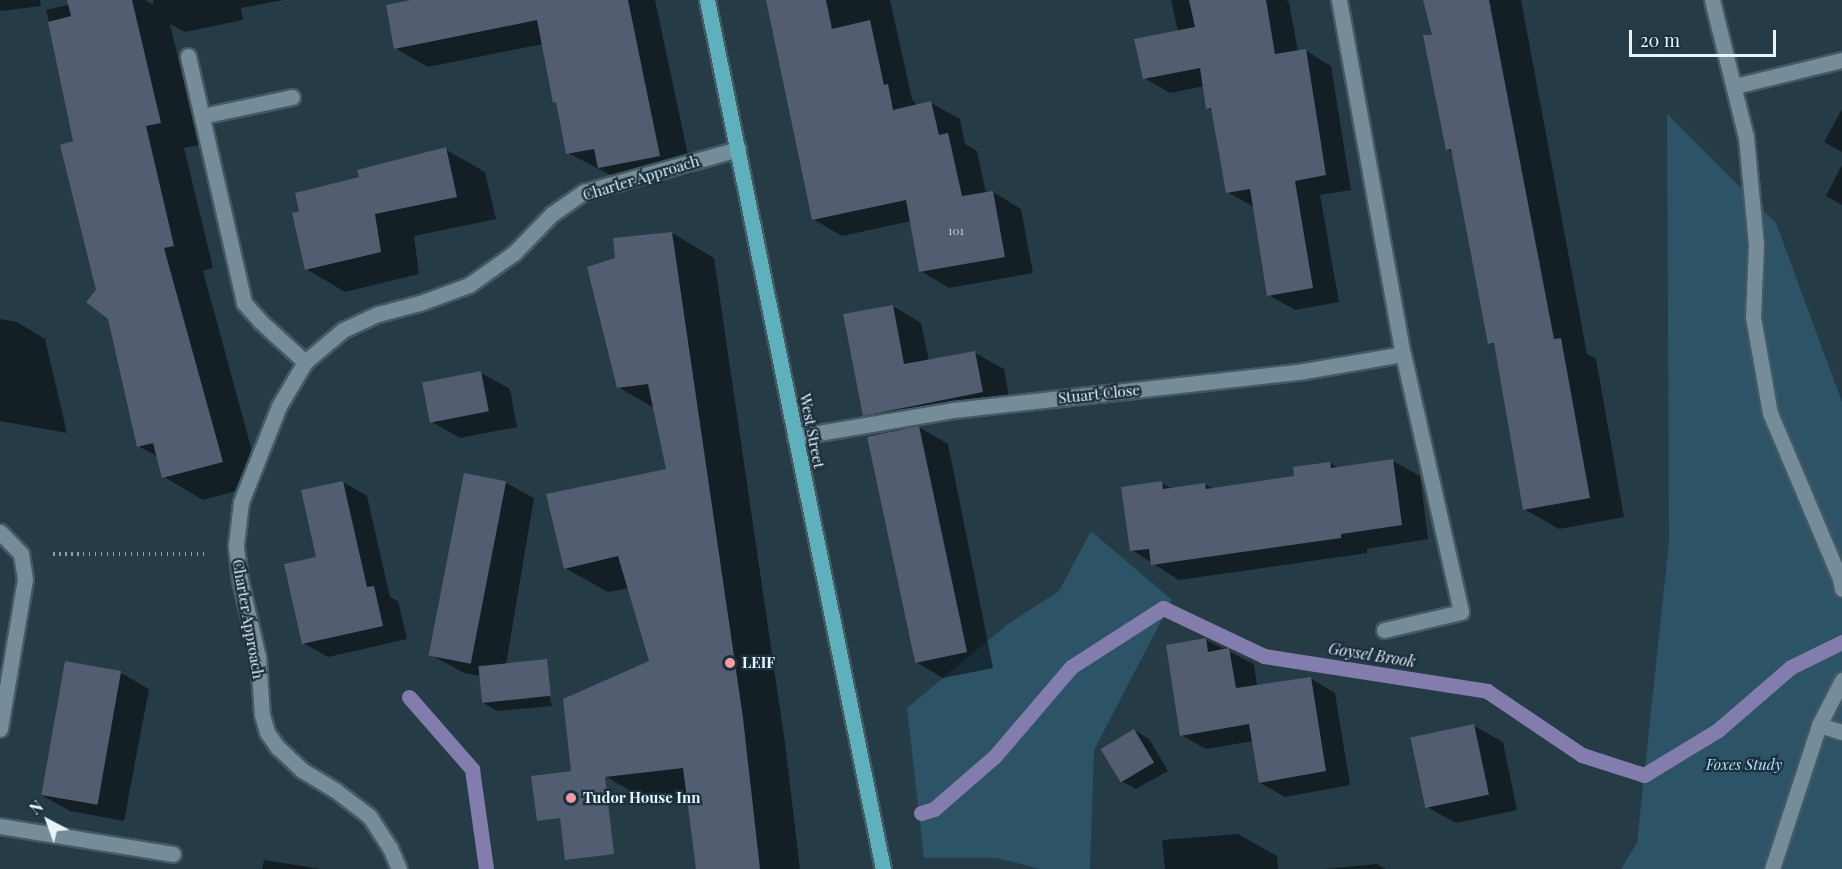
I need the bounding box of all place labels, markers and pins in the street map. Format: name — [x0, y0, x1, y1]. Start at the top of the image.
place label: LEIF — [742, 654, 775, 672]
marker: LEIF — [723, 656, 737, 670]
place label: Tudor House Inn — [583, 789, 701, 807]
marker: Tudor House Inn — [564, 791, 578, 805]

